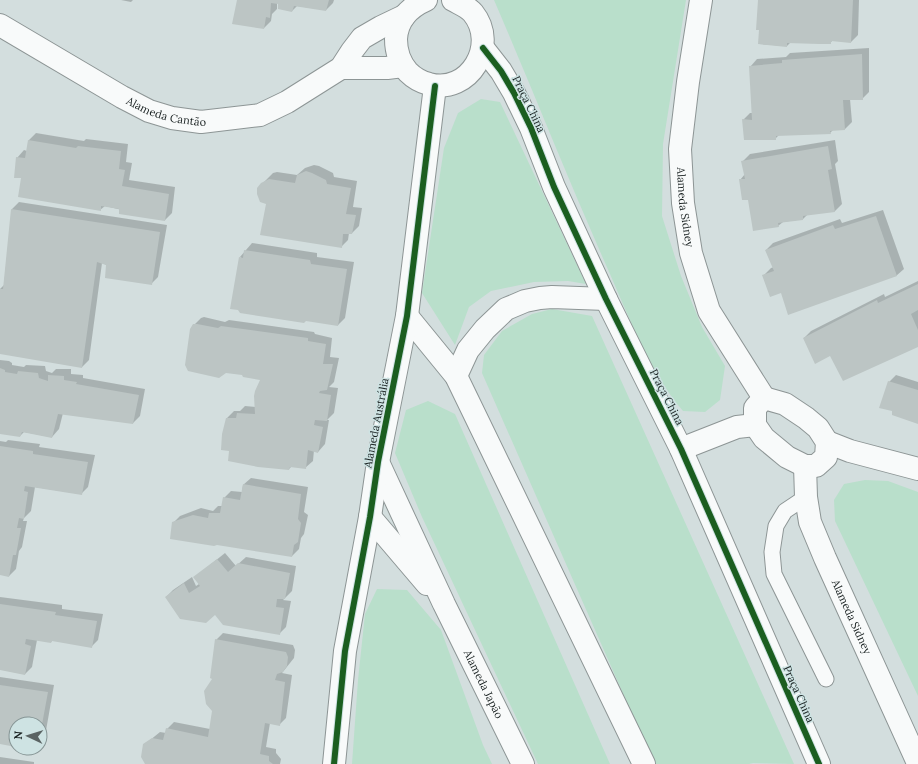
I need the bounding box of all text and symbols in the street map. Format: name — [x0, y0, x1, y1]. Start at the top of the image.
street label: Praça China — [509, 73, 549, 135]
street label: Alameda Cantão — [123, 93, 207, 129]
street label: Alameda Sidney — [674, 166, 697, 249]
street label: Praça China — [647, 367, 687, 428]
street label: Alameda Austrália — [360, 377, 392, 470]
street label: Alameda Sidney — [828, 576, 875, 657]
street label: Alameda Japão — [460, 647, 506, 721]
street label: Praça China — [780, 663, 818, 725]
north arrow — [8, 716, 48, 756]
text: N — [11, 730, 25, 740]

